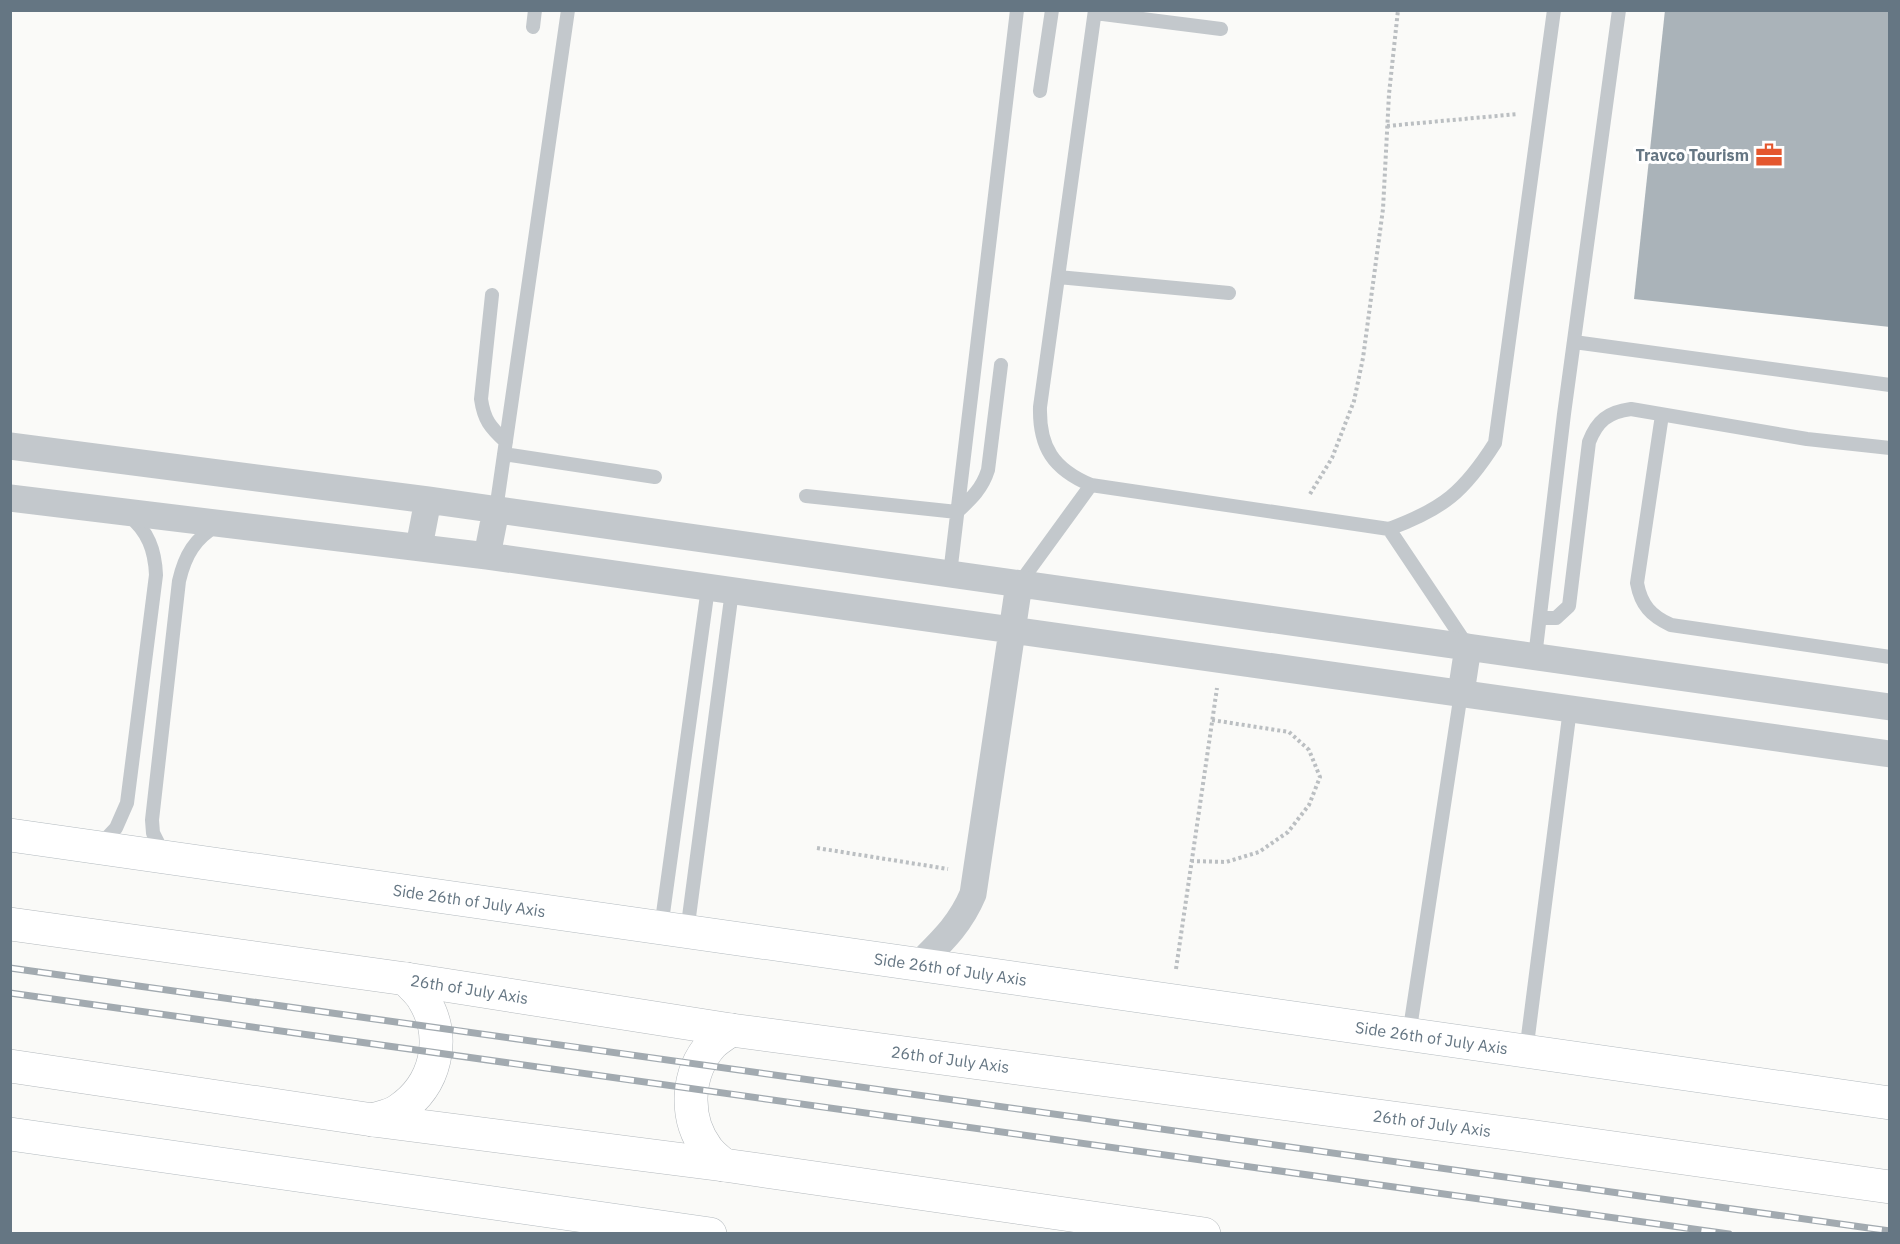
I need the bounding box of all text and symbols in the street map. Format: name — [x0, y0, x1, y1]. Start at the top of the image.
office icon: Travco Tourism — [1754, 140, 1784, 170]
place label: Travco Tourism — [1635, 145, 1749, 165]
street label: Side 26th of July Axis — [392, 880, 547, 921]
street label: Side 26th of July Axis — [873, 948, 1028, 990]
street label: 26th of July Axis — [409, 970, 530, 1008]
street label: Side 26th of July Axis — [1354, 1017, 1509, 1058]
street label: 26th of July Axis — [890, 1041, 1011, 1077]
street label: 26th of July Axis — [1372, 1105, 1492, 1141]

